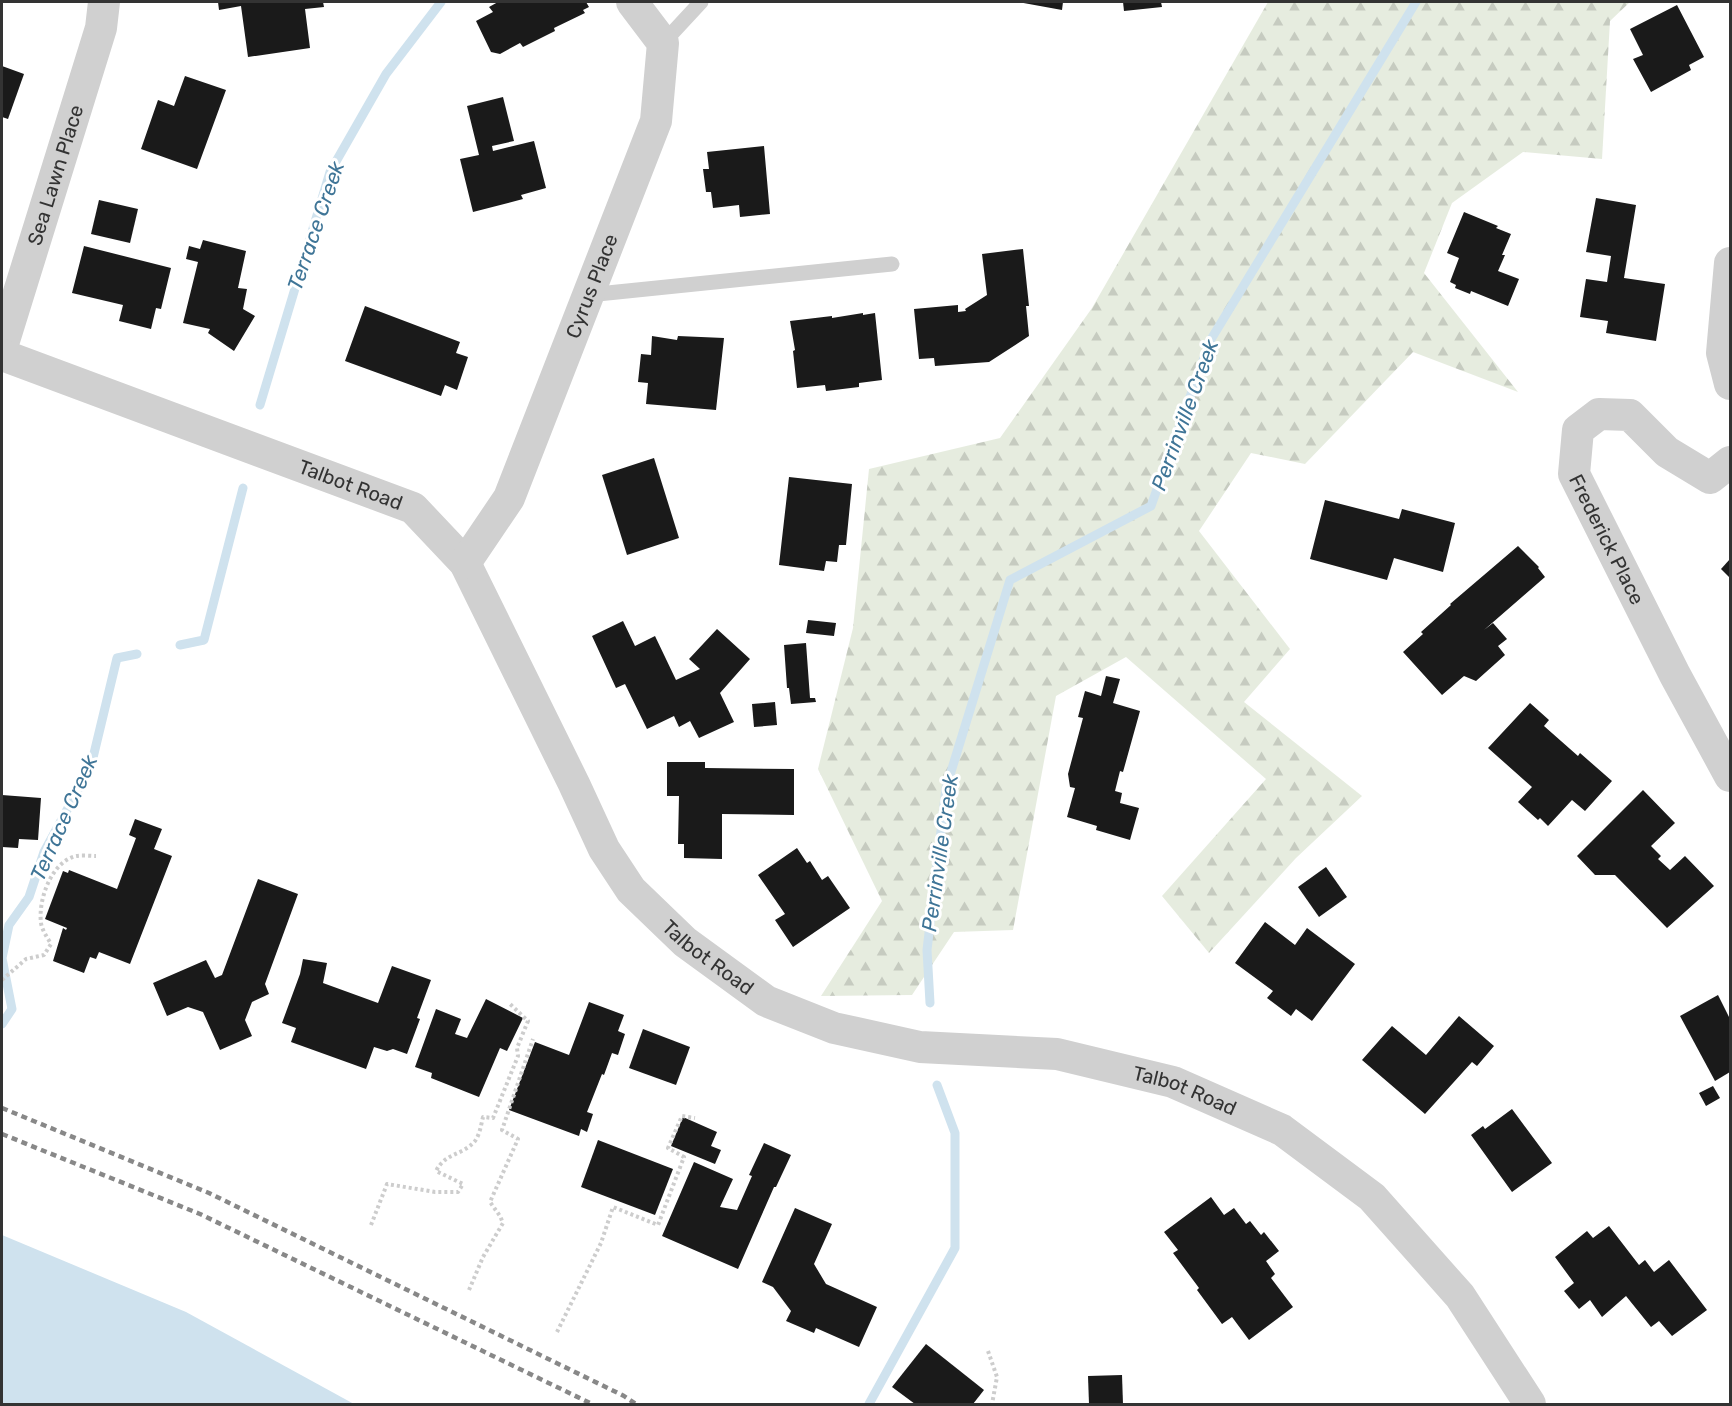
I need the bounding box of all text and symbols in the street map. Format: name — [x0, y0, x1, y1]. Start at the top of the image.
street label: Sea Lawn Place — [22, 102, 88, 248]
water label: Terrace Creek — [282, 157, 350, 294]
street label: Cyrus Place — [560, 230, 623, 342]
water label: Perrinville Creek — [1146, 335, 1224, 494]
street label: Talbot Road — [295, 455, 406, 515]
street label: Frederick Place — [1564, 470, 1650, 609]
water label: Terrace Creek — [25, 750, 103, 885]
water label: Perrinville Creek — [916, 771, 963, 933]
street label: Talbot Road — [657, 915, 759, 1000]
street label: Talbot Road — [1131, 1061, 1240, 1121]

